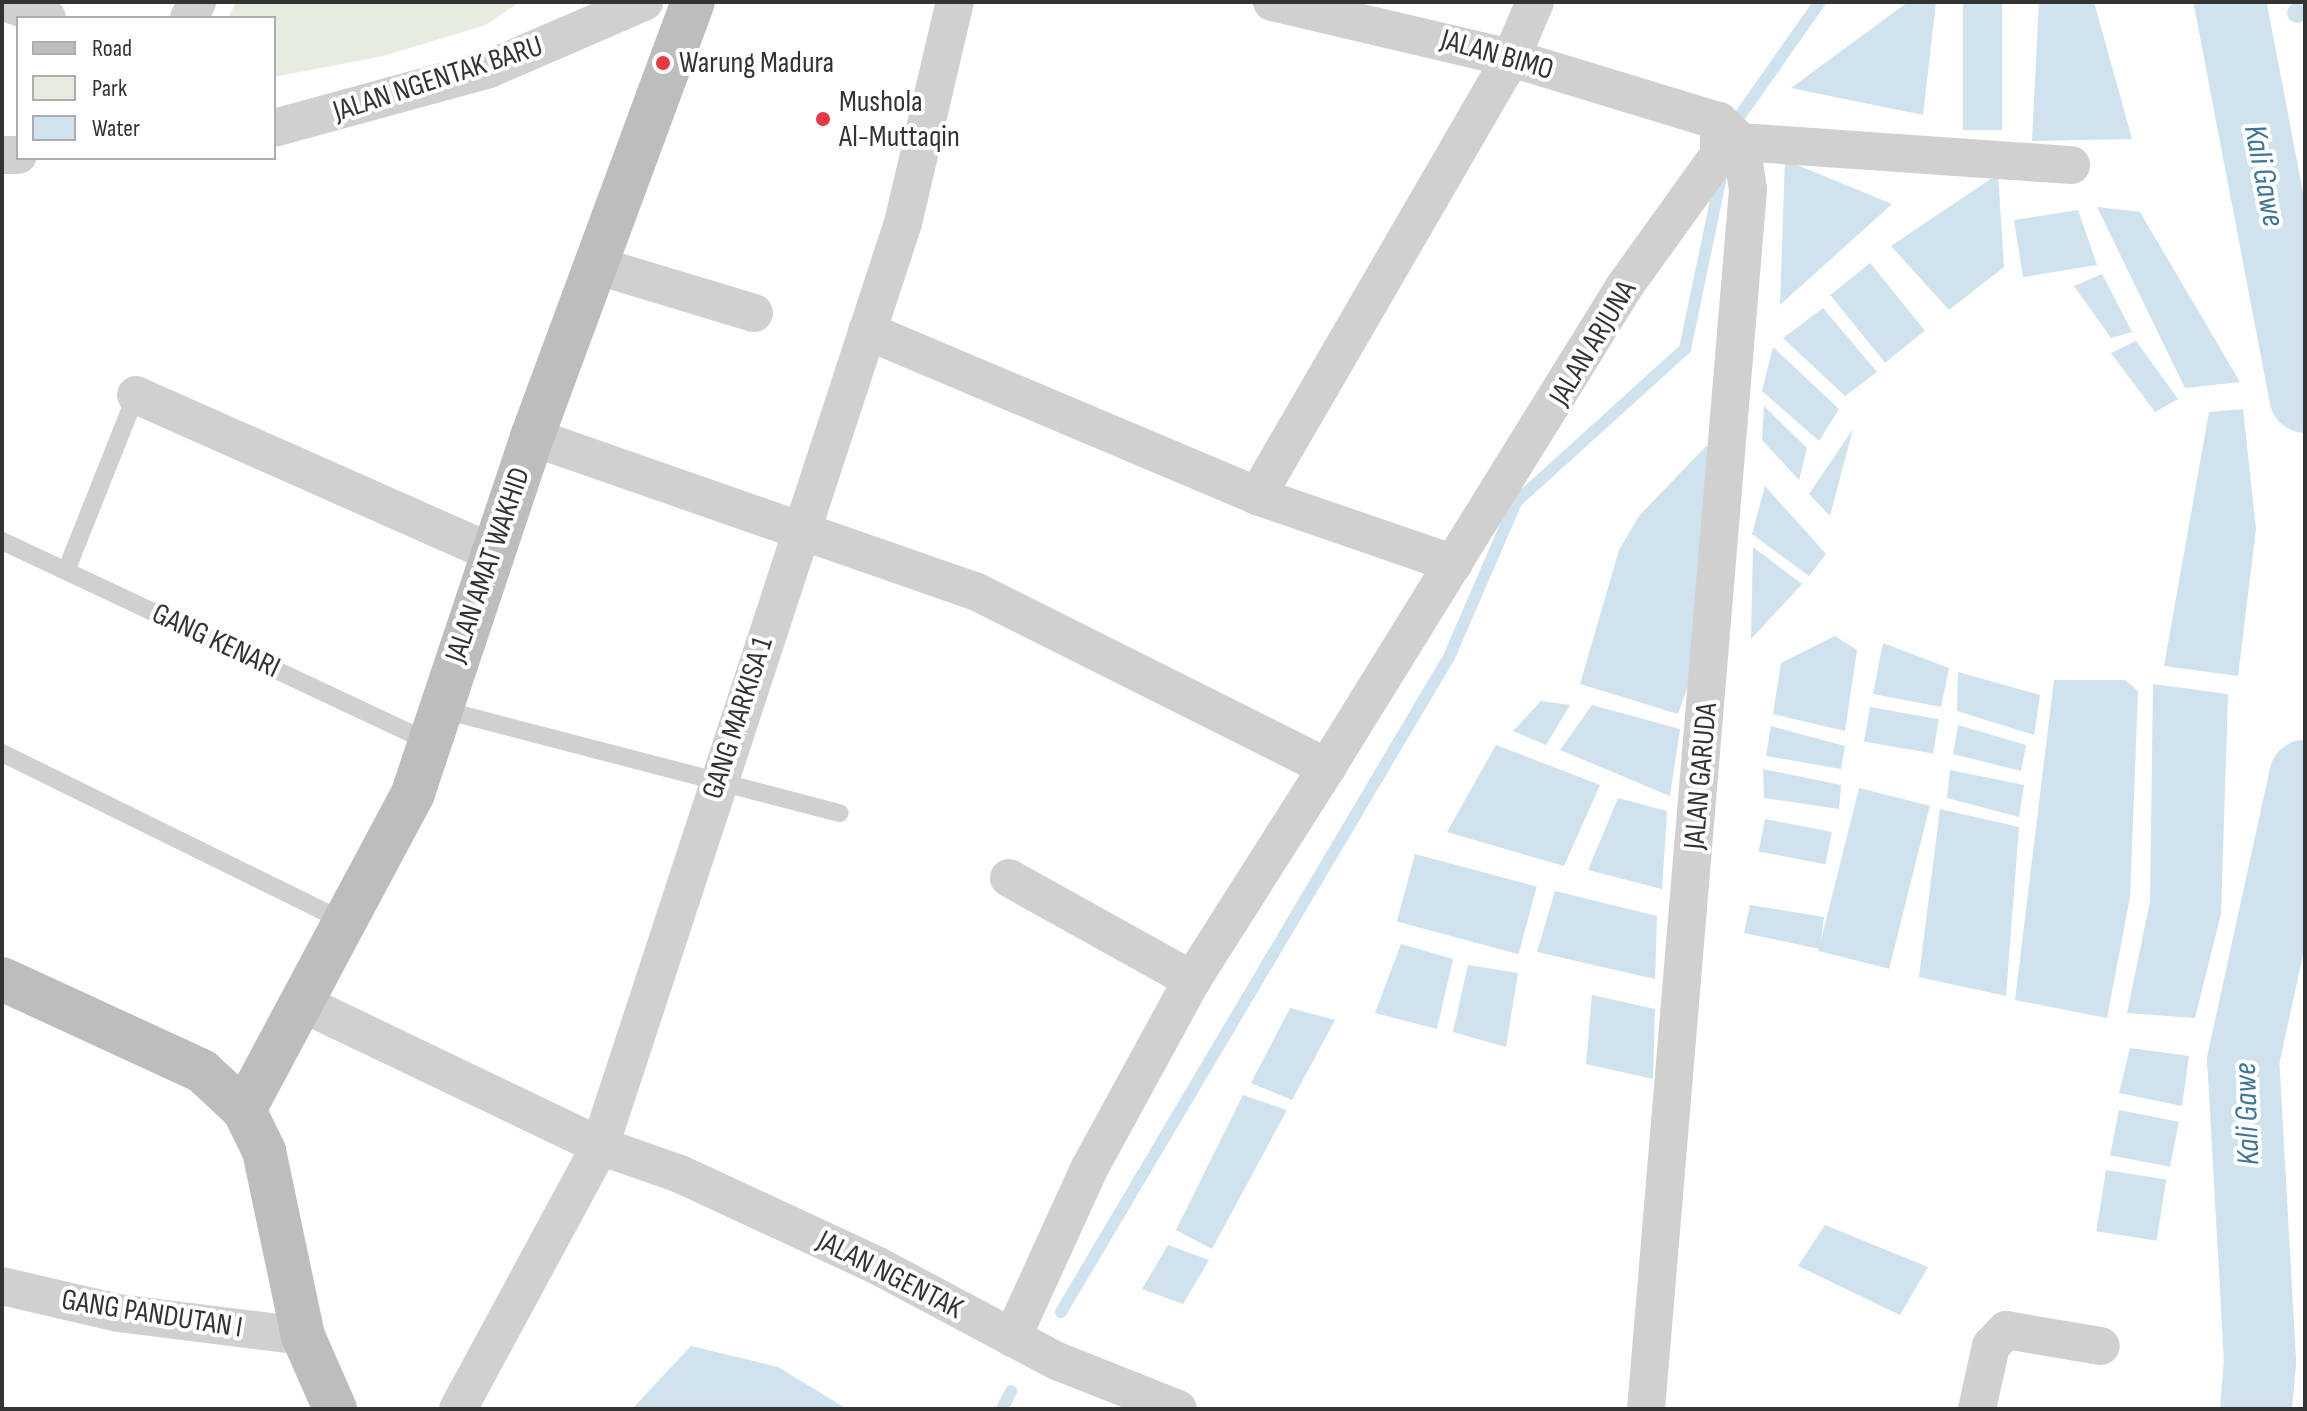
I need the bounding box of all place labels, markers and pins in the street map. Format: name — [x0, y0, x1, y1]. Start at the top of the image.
place label: Warung Madura — [679, 45, 834, 81]
marker: Warung Madura — [654, 54, 672, 72]
place label: Mushola Al-Muttaqin — [839, 84, 960, 154]
marker: Mushola Al-Muttaqin — [814, 110, 832, 128]

